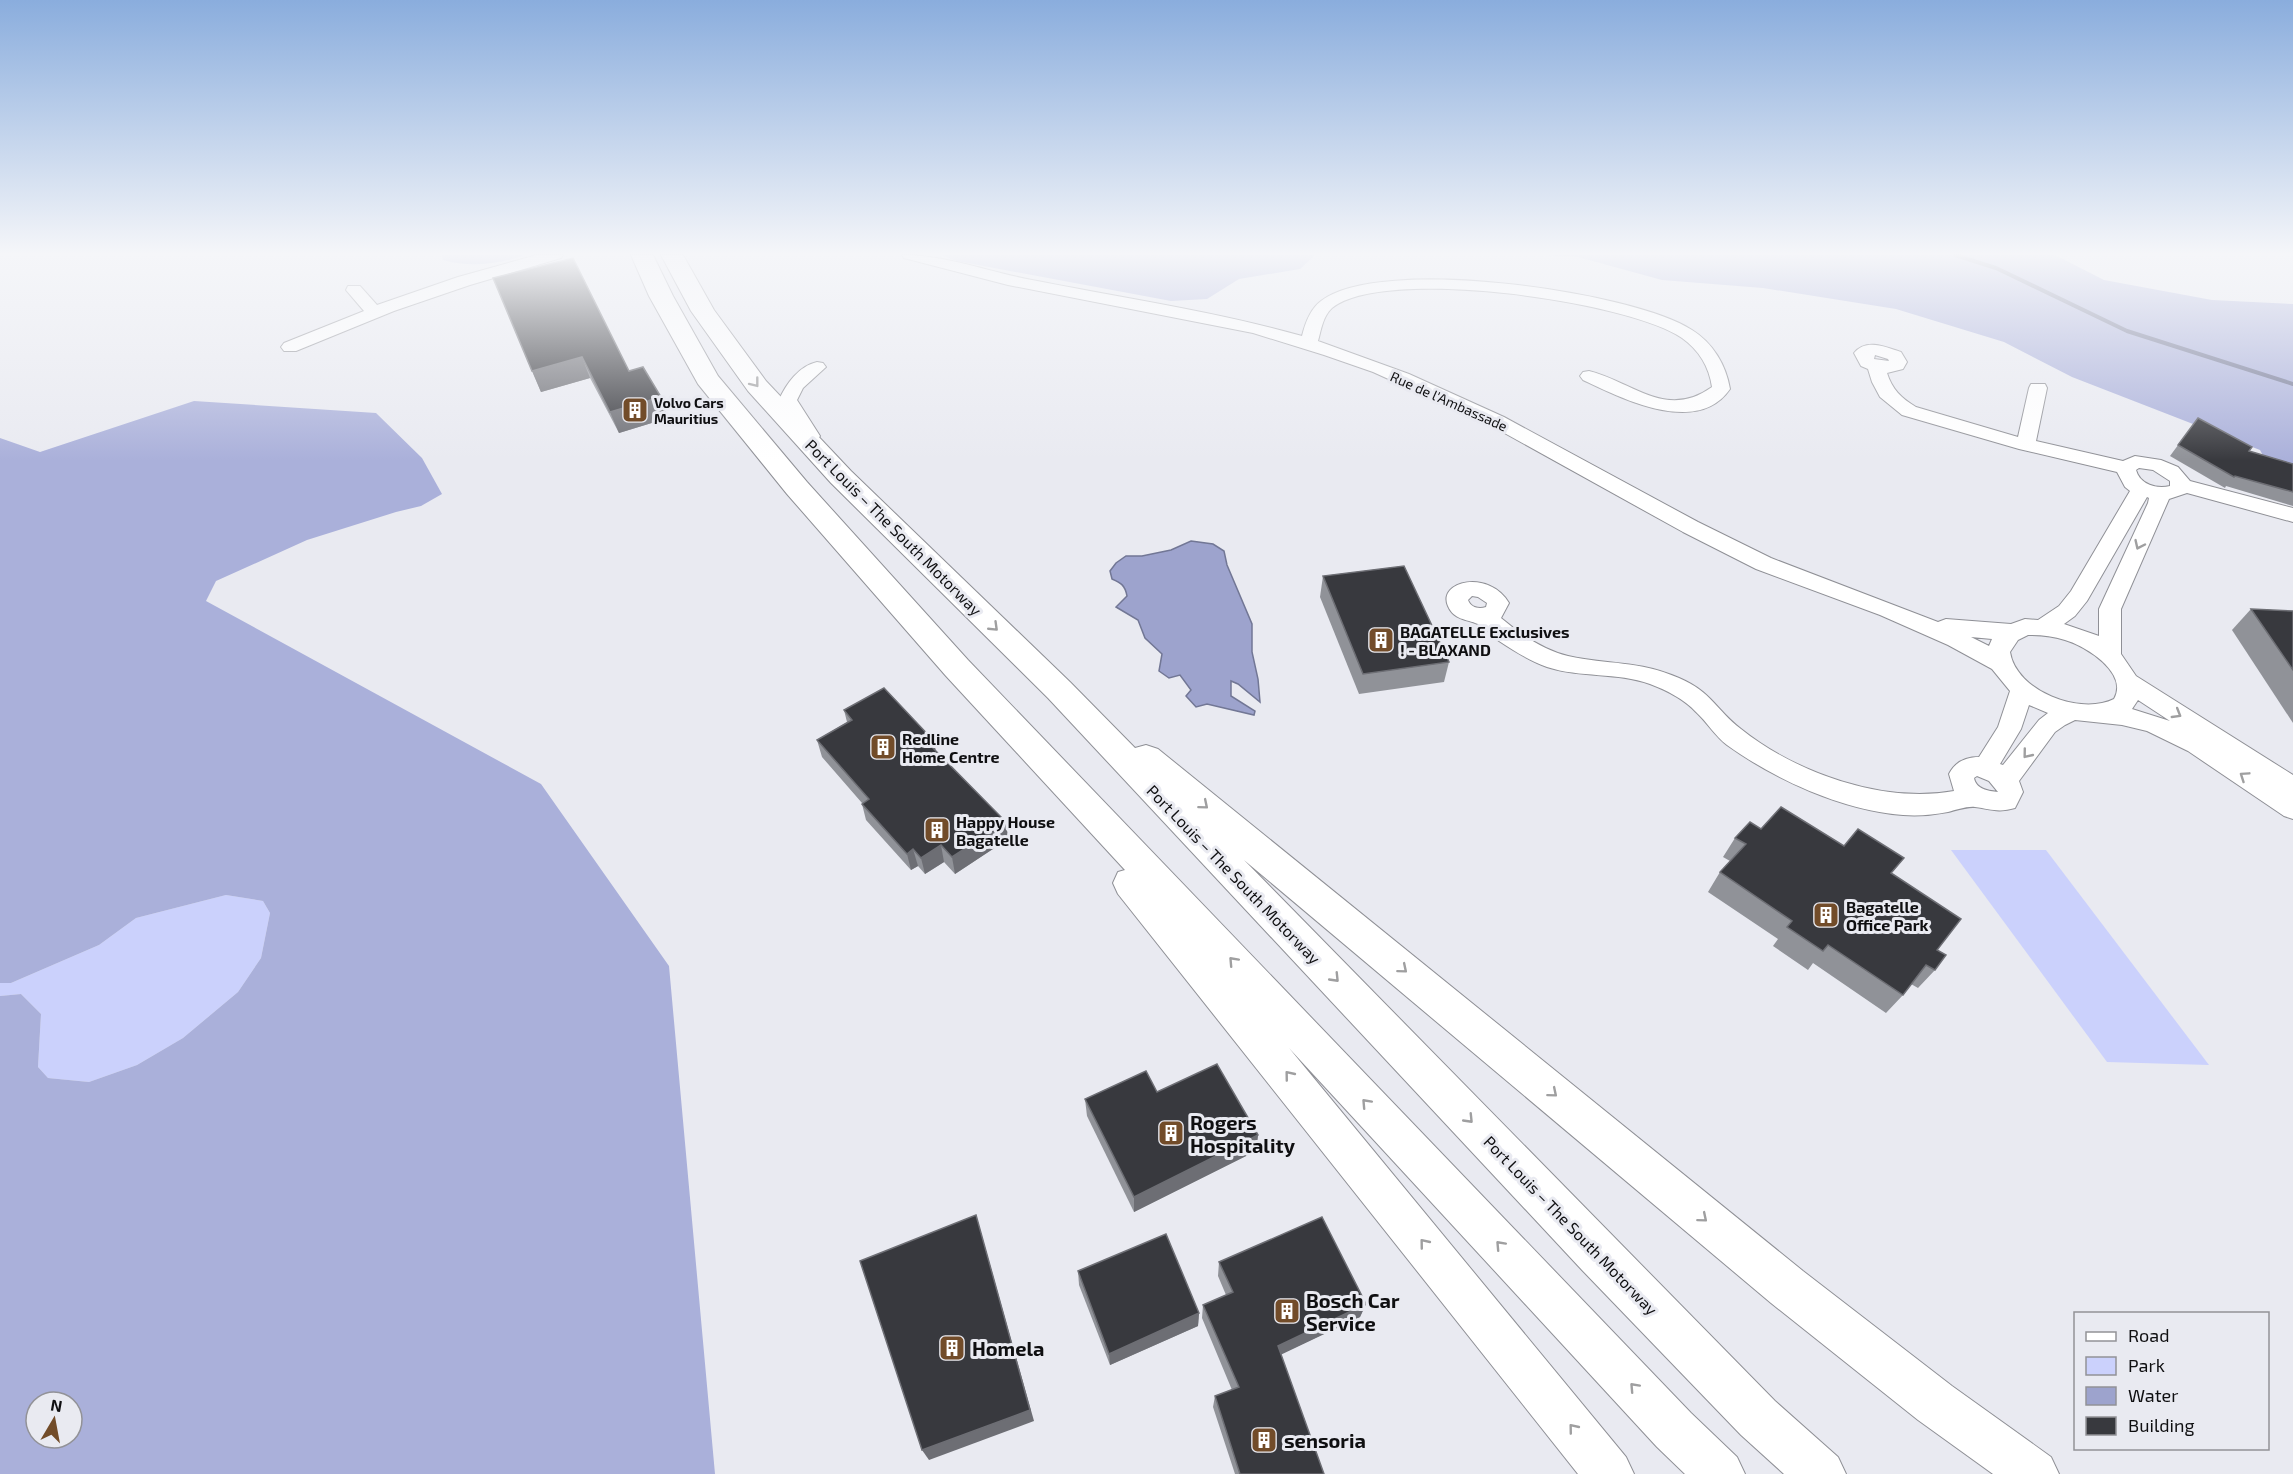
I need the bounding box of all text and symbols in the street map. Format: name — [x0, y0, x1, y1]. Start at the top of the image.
street label: Rue de l'Ambassade — [1388, 368, 1510, 434]
one-way arrow — [748, 376, 759, 387]
place label: Volvo Cars Mauritius — [654, 394, 724, 427]
building icon: Volvo Cars Mauritius — [620, 395, 650, 425]
street label: Port Louis – The South Motorway — [802, 435, 986, 619]
one-way arrow — [2134, 539, 2146, 550]
one-way arrow — [987, 620, 998, 631]
place label: BAGATELLE Exclusives ! - BLAXAND — [1400, 622, 1570, 659]
building icon: BAGATELLE Exclusives ! - BLAXAND — [1366, 625, 1396, 655]
one-way arrow — [2171, 707, 2181, 719]
place label: Redline Home Centre — [902, 729, 999, 766]
building icon: Redline Home Centre — [868, 732, 898, 762]
one-way arrow — [2024, 747, 2035, 758]
one-way arrow — [2240, 772, 2251, 783]
street label: Port Louis – The South Motorway — [1143, 781, 1325, 968]
one-way arrow — [1197, 798, 1208, 809]
place label: Happy House Bagatelle — [956, 812, 1055, 849]
building icon: Happy House Bagatelle — [922, 815, 952, 845]
place label: Bagatelle Office Park — [1846, 897, 1929, 934]
building icon: Bagatelle Office Park — [1811, 900, 1841, 930]
one-way arrow — [1229, 958, 1240, 968]
one-way arrow — [1396, 962, 1407, 973]
one-way arrow — [1327, 971, 1338, 982]
one-way arrow — [1285, 1071, 1296, 1082]
one-way arrow — [1546, 1086, 1557, 1097]
one-way arrow — [1363, 1100, 1374, 1111]
place label: Rogers Hospitality — [1190, 1110, 1296, 1158]
one-way arrow — [1462, 1112, 1473, 1123]
building icon: Rogers Hospitality — [1156, 1118, 1186, 1148]
street label: Port Louis – The South Motorway — [1480, 1132, 1662, 1319]
one-way arrow — [1697, 1210, 1708, 1221]
one-way arrow — [1421, 1239, 1432, 1250]
one-way arrow — [1496, 1242, 1507, 1252]
place label: Bosch Car Service — [1306, 1288, 1400, 1335]
building icon: Bosch Car Service — [1272, 1296, 1302, 1326]
legend — [2074, 1312, 2269, 1450]
text: Road — [2128, 1324, 2169, 1346]
building icon: Homela — [937, 1333, 967, 1363]
place label: Homela — [972, 1336, 1044, 1360]
text: Park — [2128, 1354, 2165, 1376]
one-way arrow — [1630, 1384, 1641, 1395]
text: Water — [2128, 1384, 2178, 1406]
north arrow — [24, 1390, 84, 1450]
text: N — [49, 1394, 64, 1415]
text: Building — [2128, 1414, 2195, 1436]
one-way arrow — [1569, 1424, 1580, 1435]
building icon: sensoria — [1249, 1425, 1279, 1455]
place label: sensoria — [1284, 1428, 1366, 1452]

